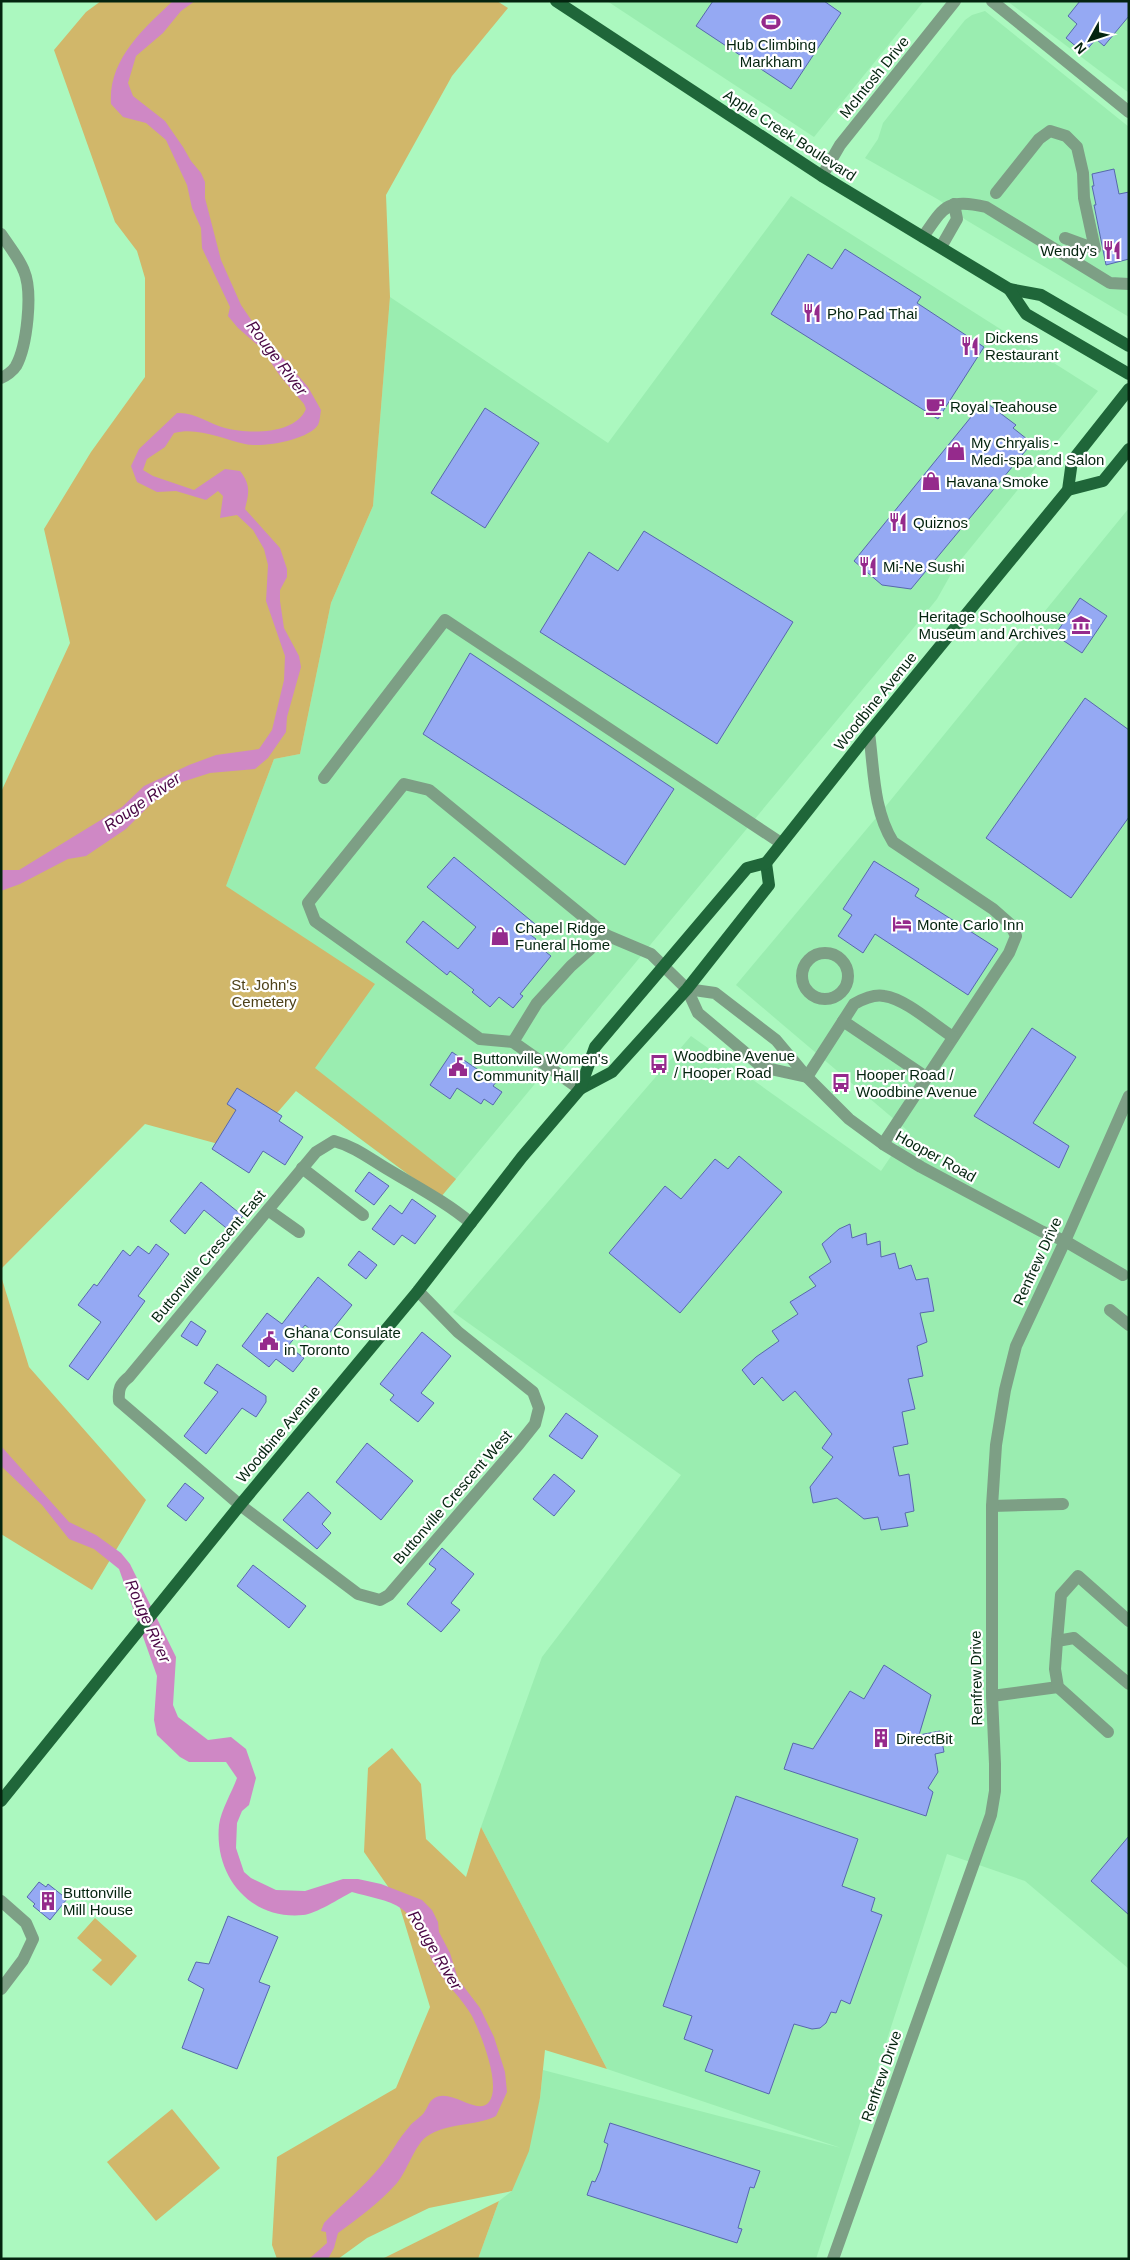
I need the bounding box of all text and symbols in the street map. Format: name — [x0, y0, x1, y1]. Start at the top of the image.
sports icon: Hub Climbing Markham — [760, 11, 782, 33]
north arrow — [1065, 15, 1115, 65]
street label: McIntosh Drive — [836, 33, 912, 121]
place label: Hub Climbing Markham — [726, 36, 816, 70]
text: N — [1071, 39, 1089, 57]
street label: Apple Creek Boulevard — [721, 86, 859, 184]
restaurant icon: Wendy's — [1101, 239, 1123, 261]
place label: Wendy's — [1040, 242, 1097, 259]
restaurant icon: Pho Pad Thai — [801, 302, 823, 324]
place label: Pho Pad Thai — [827, 305, 918, 322]
water label: Rouge River — [243, 317, 311, 399]
place label: Dickens Restaurant — [985, 329, 1059, 363]
restaurant icon: Dickens Restaurant — [959, 335, 981, 357]
cafe icon: Royal Teahouse — [924, 395, 946, 417]
place label: Royal Teahouse — [950, 398, 1057, 415]
place label: My Chryalis - Medi-spa and Salon — [971, 434, 1104, 468]
shop icon: My Chryalis - Medi-spa and Salon — [945, 440, 967, 462]
shop icon: Havana Smoke — [920, 470, 942, 492]
place label: Havana Smoke — [946, 473, 1049, 490]
restaurant icon: Quiznos — [887, 511, 909, 533]
place label: Quiznos — [913, 514, 968, 531]
restaurant icon: Mi-Ne Sushi — [857, 555, 879, 577]
place label: Mi-Ne Sushi — [883, 558, 965, 575]
place label: Heritage Schoolhouse Museum and Archives — [918, 608, 1066, 642]
museum icon: Heritage Schoolhouse Museum and Archives — [1070, 614, 1092, 636]
street label: Woodbine Avenue — [830, 649, 920, 753]
water label: Rouge River — [101, 769, 184, 834]
hotel icon: Monte Carlo Inn — [891, 913, 913, 935]
place label: Monte Carlo Inn — [917, 916, 1024, 933]
place label: Chapel Ridge Funeral Home — [515, 919, 610, 953]
shop icon: Chapel Ridge Funeral Home — [489, 925, 511, 947]
park label: St. John's Cemetery — [231, 976, 297, 1010]
place label: Woodbine Avenue / Hooper Road — [674, 1047, 795, 1081]
place label: Buttonville Women's Community Hall — [473, 1050, 608, 1084]
bus stop icon: Woodbine Avenue / Hooper Road — [648, 1053, 670, 1075]
public building icon: Buttonville Women's Community Hall — [447, 1056, 469, 1078]
place label: Hooper Road / Woodbine Avenue — [856, 1066, 977, 1100]
bus stop icon: Hooper Road / Woodbine Avenue — [830, 1072, 852, 1094]
street label: Hooper Road — [893, 1127, 979, 1185]
street label: Buttonville Crescent East — [148, 1186, 269, 1326]
street label: Renfrew Drive — [1009, 1214, 1065, 1308]
place label: Ghana Consulate in Toronto — [284, 1324, 401, 1358]
public building icon: Ghana Consulate in Toronto — [258, 1330, 280, 1352]
street label: Woodbine Avenue — [233, 1382, 323, 1486]
street label: Buttonville Crescent West — [389, 1426, 515, 1567]
water label: Rouge River — [122, 1577, 174, 1666]
street label: Renfrew Drive — [967, 1630, 985, 1726]
building icon: DirectBit — [870, 1727, 892, 1749]
place label: DirectBit — [896, 1730, 954, 1747]
place label: Buttonville Mill House — [63, 1884, 133, 1918]
building icon: Buttonville Mill House — [37, 1890, 59, 1912]
water label: Rouge River — [405, 1908, 466, 1993]
street label: Renfrew Drive — [857, 2028, 905, 2124]

